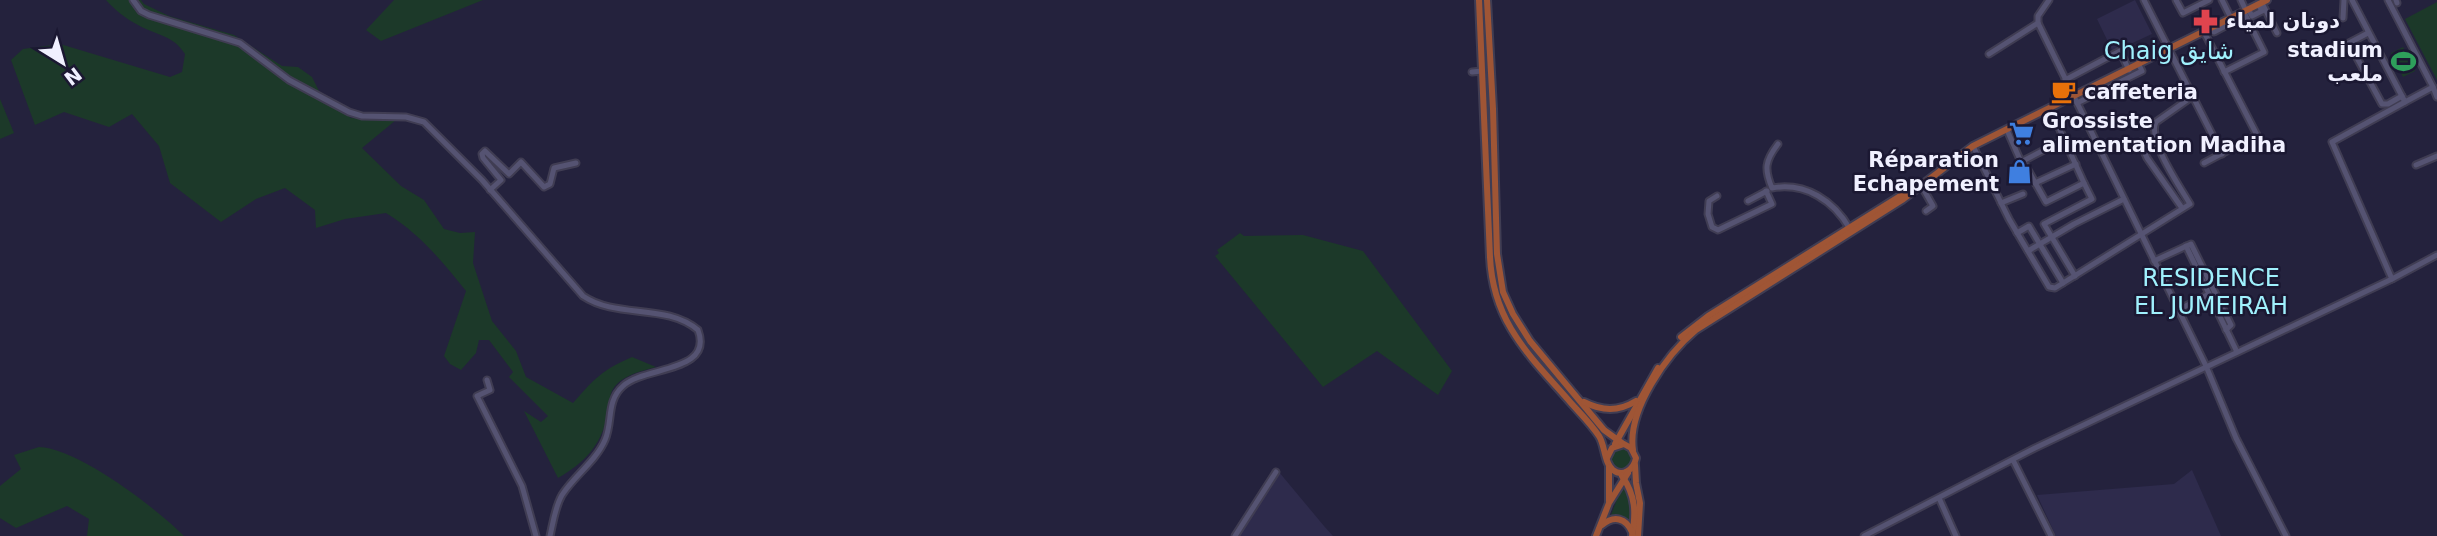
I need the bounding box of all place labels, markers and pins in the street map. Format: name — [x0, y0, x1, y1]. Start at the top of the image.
pharmacy icon: دونان لمياء — [2192, 7, 2220, 35]
place label: دونان لمياء — [2226, 9, 2340, 33]
place label: stadium ملعب — [2287, 38, 2383, 86]
sports icon: stadium ملعب — [2389, 48, 2417, 76]
cafe icon: caffeteria — [2050, 78, 2078, 106]
place label: caffeteria — [2084, 80, 2198, 104]
place label: Grossiste alimentation Madiha — [2042, 109, 2286, 157]
supermarket icon: Grossiste alimentation Madiha — [2008, 119, 2036, 147]
place label: Réparation Echapement — [1853, 148, 1999, 196]
shop icon: Réparation Echapement — [2005, 158, 2033, 186]

